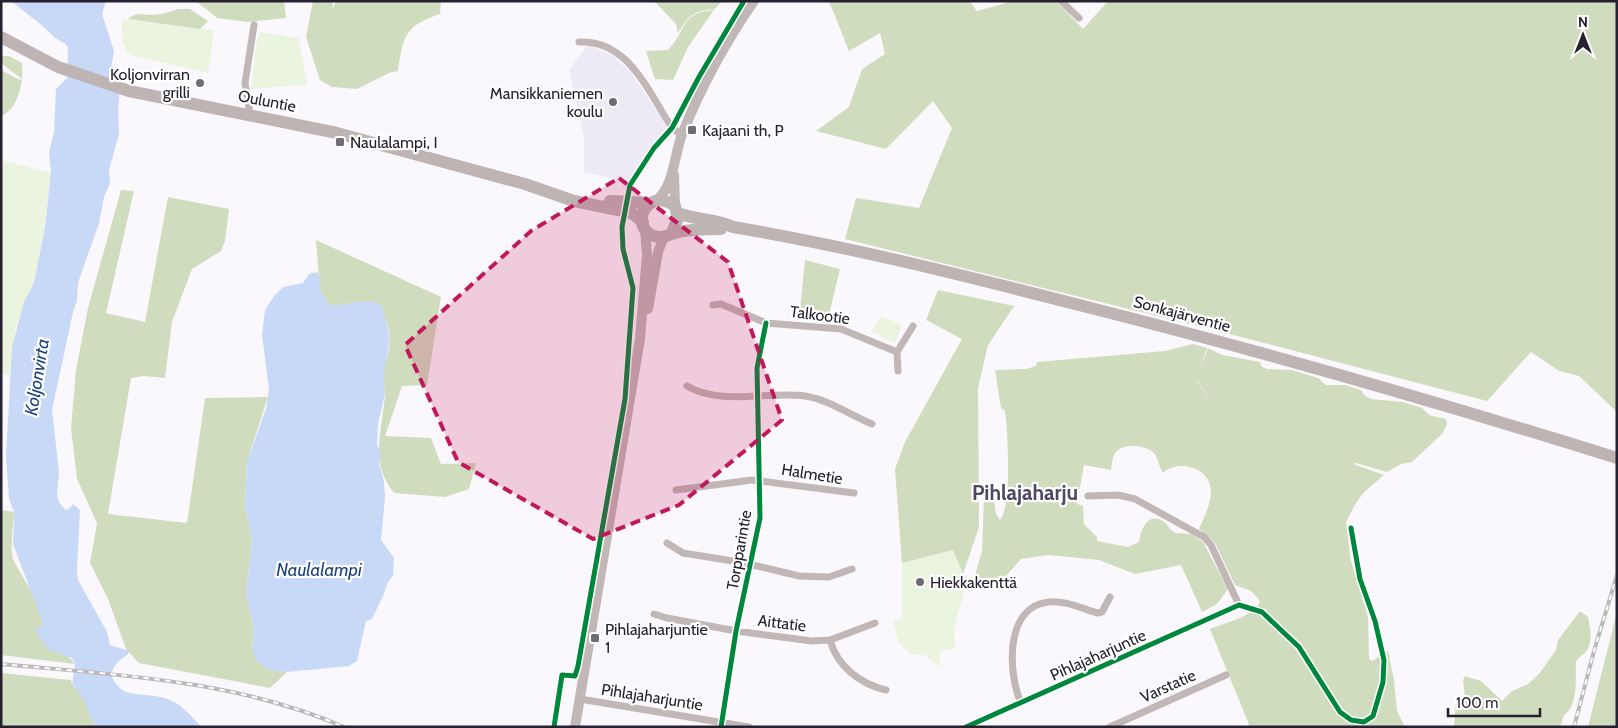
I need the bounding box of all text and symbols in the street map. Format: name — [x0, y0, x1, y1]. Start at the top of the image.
north arrow — [1558, 10, 1608, 60]
text: N — [1578, 13, 1588, 31]
place label: Koljonvirran grilli — [110, 65, 190, 102]
marker: Koljonvirran grilli — [194, 77, 206, 89]
place label: Mansikkaniemen koulu — [490, 84, 603, 121]
street label: Ouluntie — [236, 86, 298, 116]
marker: Mansikkaniemen koulu — [607, 96, 619, 108]
place label: Kajaani th, P — [702, 121, 784, 140]
marker: Kajaani th, P — [686, 124, 698, 136]
place label: Naulalampi, I — [350, 133, 438, 152]
marker: Naulalampi, I — [334, 136, 346, 148]
street label: Sonkajärventie — [1131, 292, 1233, 336]
street label: Talkootie — [789, 302, 851, 328]
water label: Koljonvirta — [20, 337, 54, 417]
street label: Halmetie — [780, 460, 844, 488]
district label: Pihlajaharju — [972, 480, 1078, 505]
street label: Torpparintie — [723, 509, 755, 591]
water label: Naulalampi — [276, 559, 363, 581]
place label: Hiekkakenttä — [930, 573, 1017, 592]
marker: Hiekkakenttä — [914, 576, 926, 588]
street label: Aittatie — [757, 611, 807, 635]
place label: Pihlajaharjuntie 1 — [605, 620, 708, 657]
street label: Pihlajaharjuntie — [1047, 625, 1149, 685]
marker: Pihlajaharjuntie 1 — [589, 632, 601, 644]
street label: Varstatie — [1137, 665, 1199, 707]
street label: Pihlajaharjuntie — [600, 680, 704, 714]
scale bar — [1448, 686, 1540, 718]
text: 100 m — [1456, 694, 1498, 712]

